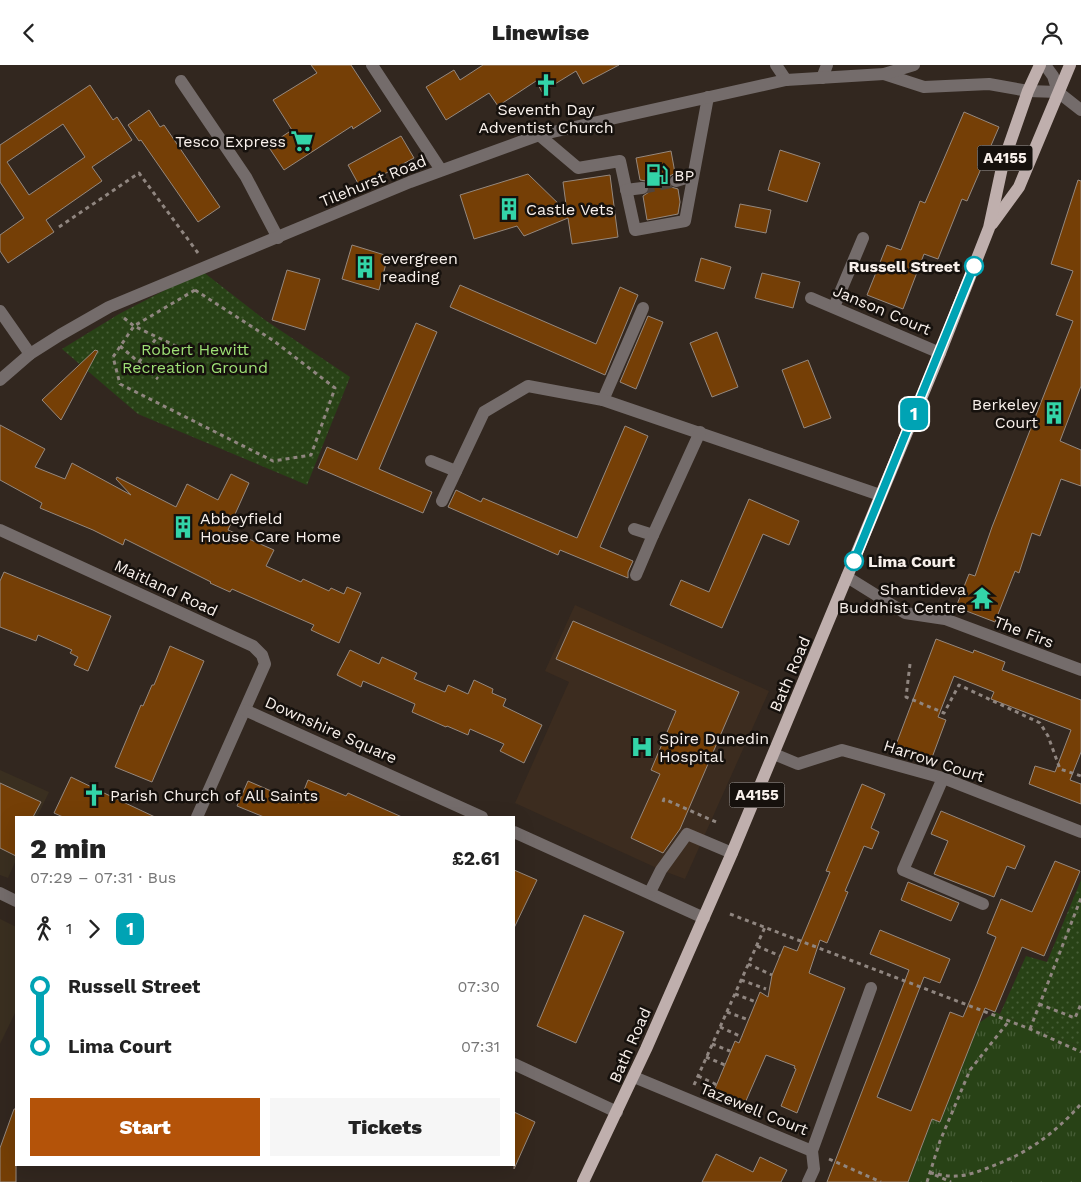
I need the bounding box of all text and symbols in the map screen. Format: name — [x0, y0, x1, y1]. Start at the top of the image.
icon: back — [15, 19, 43, 47]
icon: person — [1038, 19, 1066, 47]
text: Linewise — [492, 20, 589, 45]
church icon: Seventh Day Adventist Church — [533, 72, 559, 98]
place label: Seventh Day Adventist Church — [478, 100, 614, 137]
supermarket icon: Tesco Express — [289, 128, 315, 154]
place label: Tesco Express — [175, 132, 286, 151]
road number: A4155 — [978, 145, 1032, 171]
street label: Tilehurst Road — [317, 151, 429, 211]
fuel station icon: BP — [644, 162, 670, 188]
place label: BP — [674, 166, 694, 185]
building icon: Castle Vets — [496, 196, 522, 222]
place label: Castle Vets — [526, 200, 614, 219]
place label: evergreen reading — [382, 249, 458, 286]
building icon: evergreen reading — [352, 254, 378, 280]
marker: Russell Street — [964, 256, 984, 276]
place label: Russell Street — [849, 257, 960, 276]
street label: Janson Court — [830, 281, 934, 339]
park label: Robert Hewitt Recreation Ground — [122, 340, 268, 377]
place label: Berkeley Court — [972, 395, 1039, 432]
line badge: 1 — [898, 398, 930, 430]
building icon: Berkeley Court — [1041, 400, 1067, 426]
text: 1 — [910, 403, 918, 424]
place label: Abbeyfield House Care Home — [200, 509, 341, 546]
building icon: Abbeyfield House Care Home — [170, 514, 196, 540]
marker: Lima Court — [844, 551, 864, 571]
place label: Lima Court — [868, 552, 955, 571]
street label: Maitland Road — [111, 556, 221, 620]
place label: Shantideva Buddhist Centre — [839, 580, 966, 617]
temple icon: Shantideva Buddhist Centre — [969, 585, 995, 611]
street label: The Firs — [991, 612, 1057, 652]
street label: Bath Road — [766, 633, 814, 715]
street label: Downshire Square — [262, 692, 400, 768]
place label: Spire Dunedin Hospital — [659, 729, 769, 766]
hospital icon: Spire Dunedin Hospital — [629, 734, 655, 760]
street label: Harrow Court — [881, 736, 987, 786]
church icon: Parish Church of All Saints — [81, 782, 107, 808]
road number: A4155 — [730, 783, 784, 807]
place label: Parish Church of All Saints — [110, 786, 318, 805]
text: 2 min — [30, 832, 106, 865]
text: £2.61 — [452, 847, 500, 870]
text: 07:29 – 07:31 · Bus — [30, 868, 176, 887]
icon: walk — [30, 915, 58, 943]
icon: forward — [80, 915, 108, 943]
text: 1 — [126, 918, 134, 939]
text: 1 — [66, 919, 72, 938]
text: Russell Street — [68, 975, 200, 998]
text: 07:30 — [457, 977, 500, 996]
street label: Bath Road — [605, 1004, 655, 1086]
text: Lima Court — [68, 1035, 171, 1058]
text: 07:31 — [461, 1037, 500, 1056]
street label: Tazewell Court — [697, 1079, 811, 1139]
button: Start — [30, 1098, 260, 1156]
button: Tickets — [270, 1098, 500, 1156]

